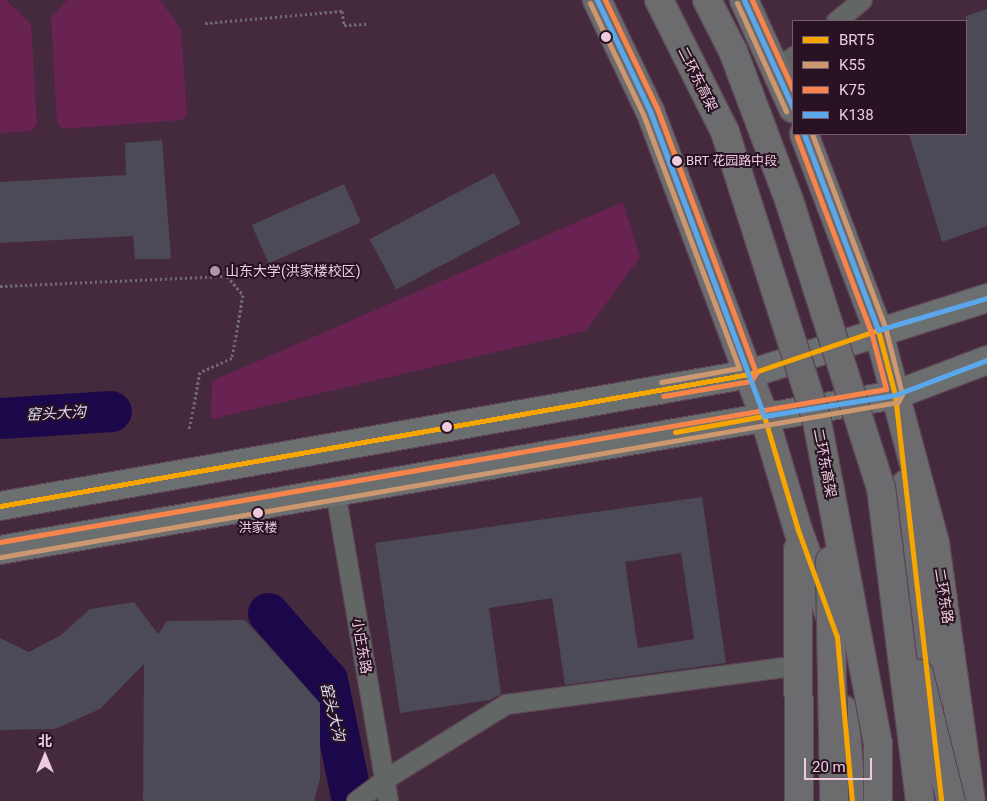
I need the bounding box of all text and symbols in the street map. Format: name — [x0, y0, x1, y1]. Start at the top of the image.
legend — [792, 20, 967, 135]
text: BRT5 — [839, 31, 874, 49]
unlabelled marker — [601, 32, 611, 42]
street label: 二环东高架 — [675, 44, 721, 114]
text: K55 — [839, 56, 865, 74]
text: K75 — [839, 81, 865, 99]
text: K138 — [839, 106, 874, 124]
place label: BRT 花园路中段 — [686, 153, 778, 169]
marker: BRT 花园路中段 — [672, 156, 682, 166]
place label: 山东大学(洪家楼校区) — [225, 263, 361, 279]
marker: 山东大学(洪家楼校区) — [209, 265, 221, 277]
water label: 窑头大沟 — [26, 403, 86, 425]
unlabelled marker — [442, 422, 452, 432]
street label: 二环东高架 — [810, 427, 840, 499]
marker: 洪家楼 — [253, 508, 263, 518]
place label: 洪家楼 — [239, 520, 277, 536]
street label: 二环东路 — [931, 567, 957, 625]
street label: 小庄东路 — [349, 617, 375, 675]
water label: 窑头大沟 — [316, 681, 348, 743]
north arrow — [20, 731, 70, 781]
text: 北 — [38, 733, 52, 749]
scale bar — [807, 748, 874, 780]
text: 20 m — [812, 758, 846, 776]

